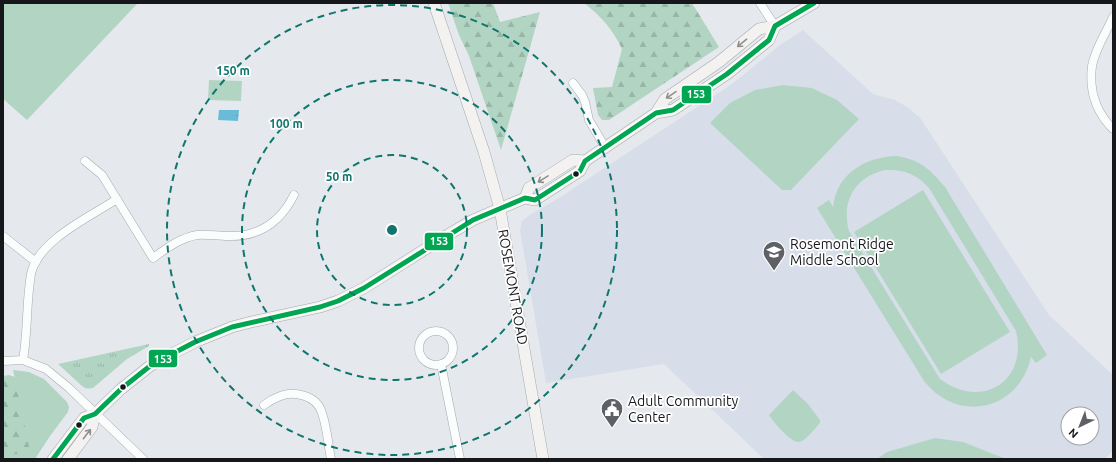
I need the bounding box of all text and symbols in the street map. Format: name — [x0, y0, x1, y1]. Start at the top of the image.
one-way arrow — [737, 39, 747, 48]
text: 150 m — [216, 64, 250, 77]
line badge: 153 — [681, 85, 712, 104]
text: 153 — [687, 88, 705, 100]
one-way arrow — [666, 91, 677, 99]
text: 100 m — [269, 117, 303, 130]
unlabelled marker — [571, 169, 581, 179]
text: 50 m — [326, 170, 352, 183]
one-way arrow — [538, 175, 549, 183]
centre of rings — [385, 223, 399, 237]
street label: ROSEMONT ROAD — [495, 228, 531, 346]
line badge: 153 — [424, 232, 454, 251]
text: 153 — [430, 235, 448, 247]
place label: Rosemont Ridge Middle School — [790, 236, 894, 268]
school or university icon: Rosemont Ridge Middle School — [761, 239, 787, 272]
line badge: 153 — [148, 349, 178, 368]
text: 153 — [154, 353, 172, 365]
unlabelled marker — [118, 382, 128, 392]
place label: Adult Community Center — [628, 393, 738, 425]
public building icon: Adult Community Center — [599, 396, 625, 429]
north arrow — [1060, 406, 1100, 446]
unlabelled marker — [74, 420, 84, 430]
text: N — [1066, 426, 1080, 441]
one-way arrow — [82, 428, 91, 439]

